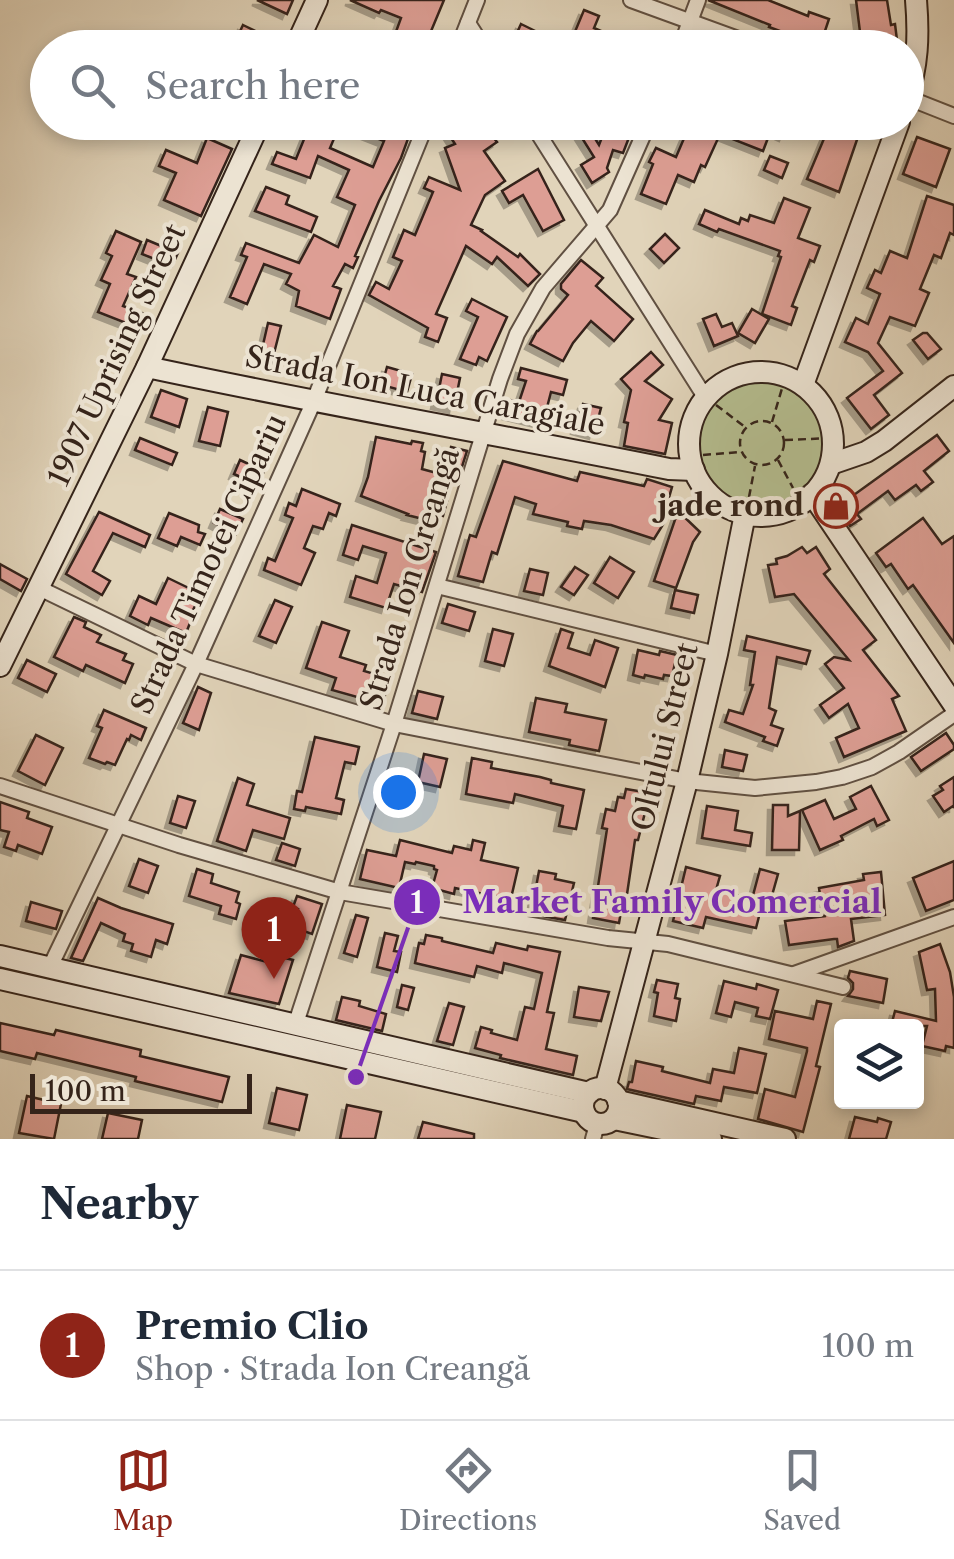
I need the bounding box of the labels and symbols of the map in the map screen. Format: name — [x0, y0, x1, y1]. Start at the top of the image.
street label: 1907 Uprising Street — [40, 218, 194, 492]
street label: Strada Ion Luca Caragiale — [242, 337, 608, 444]
street label: Strada Timotei Cipariu — [123, 408, 294, 720]
street label: Strada Ion Creangă — [352, 443, 467, 715]
shop icon: jade rond — [813, 483, 859, 529]
place label: jade rond — [651, 487, 804, 524]
street label: Oltului Street — [623, 639, 706, 835]
your location — [373, 767, 424, 818]
callout: Market Family Comercial — [392, 871, 902, 933]
text: Market Family Comercial — [462, 882, 882, 921]
text: 1 — [410, 884, 424, 921]
pin: 1 — [242, 896, 306, 979]
scale bar — [30, 1069, 252, 1114]

